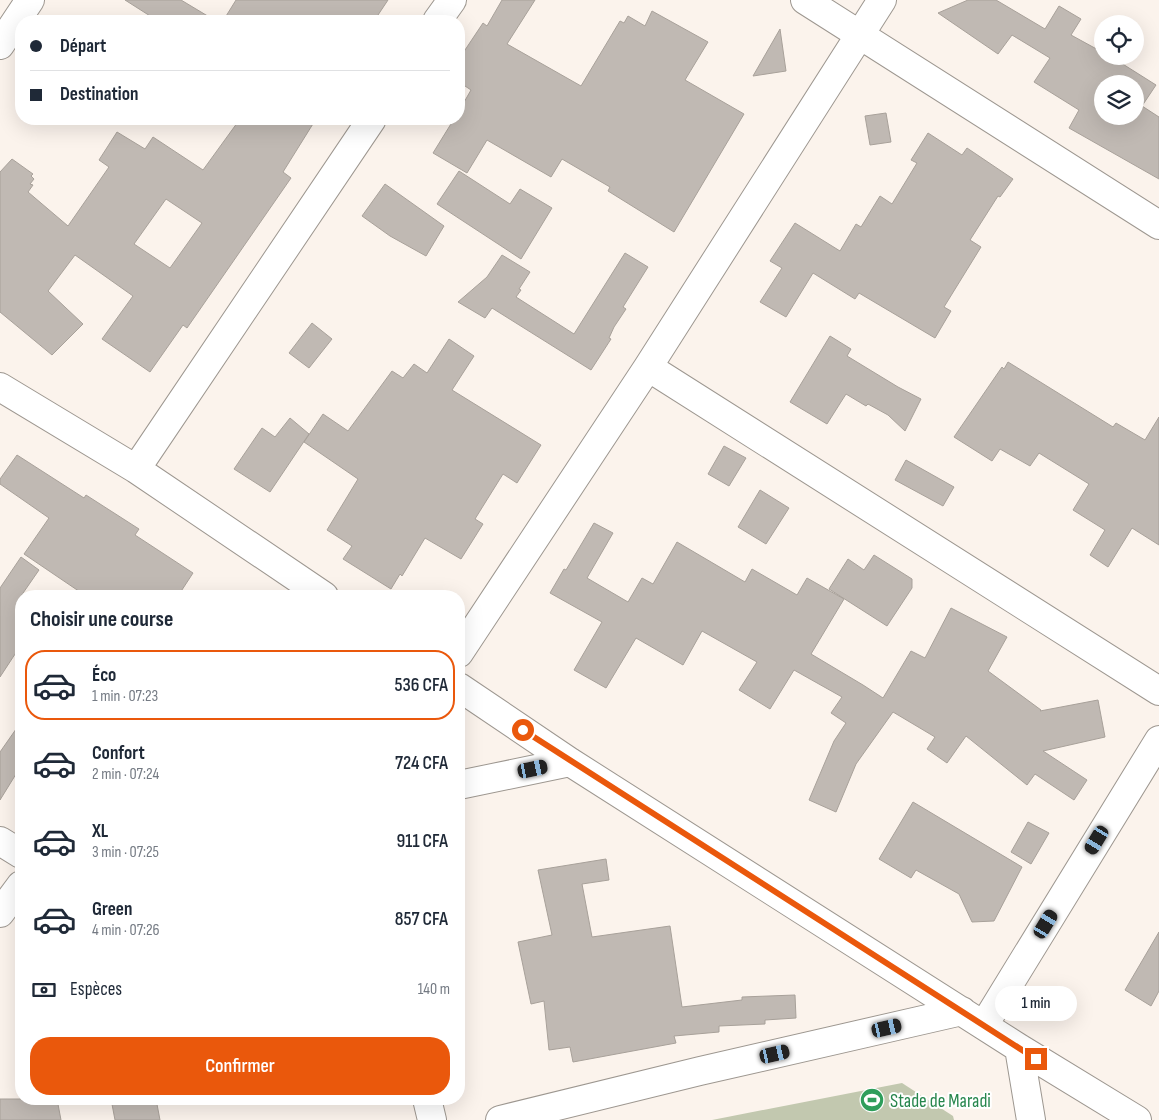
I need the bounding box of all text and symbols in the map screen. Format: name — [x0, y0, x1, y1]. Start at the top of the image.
map controls — [1094, 15, 1144, 125]
button: locate — [1094, 15, 1144, 65]
text: Départ — [60, 35, 106, 58]
button: layers — [1094, 75, 1144, 125]
text: Destination — [60, 83, 138, 106]
text: Choisir une course — [30, 606, 173, 633]
icon: car — [32, 663, 77, 708]
text: Éco — [92, 664, 116, 687]
text: 536 CFA — [395, 674, 448, 697]
text: 1 min · 07:23 — [92, 687, 158, 706]
route start — [512, 719, 534, 741]
icon: car — [32, 741, 77, 786]
text: Confort — [92, 742, 145, 765]
text: 724 CFA — [395, 752, 448, 775]
car — [516, 759, 549, 779]
text: 2 min · 07:24 — [92, 765, 159, 784]
icon: car — [32, 819, 77, 864]
text: XL — [92, 820, 108, 843]
car — [1082, 823, 1111, 857]
text: 911 CFA — [397, 830, 448, 853]
text: 3 min · 07:25 — [92, 843, 159, 862]
icon: car — [32, 897, 77, 942]
text: Green — [92, 898, 132, 921]
car — [1031, 907, 1060, 941]
text: 857 CFA — [395, 908, 448, 931]
text: 4 min · 07:26 — [92, 921, 160, 940]
icon: cash — [30, 976, 58, 1004]
text: Espèces — [70, 978, 122, 1001]
text: 140 m — [418, 980, 450, 999]
callout: 1 min — [995, 986, 1077, 1022]
text: 1 min — [1021, 994, 1051, 1013]
car — [870, 1017, 903, 1039]
button: Confirmer — [30, 1037, 450, 1095]
car — [758, 1043, 791, 1065]
route end — [1025, 1048, 1047, 1070]
sports icon: Stade de Maradi — [859, 1087, 885, 1113]
place label: Stade de Maradi — [890, 1090, 991, 1113]

